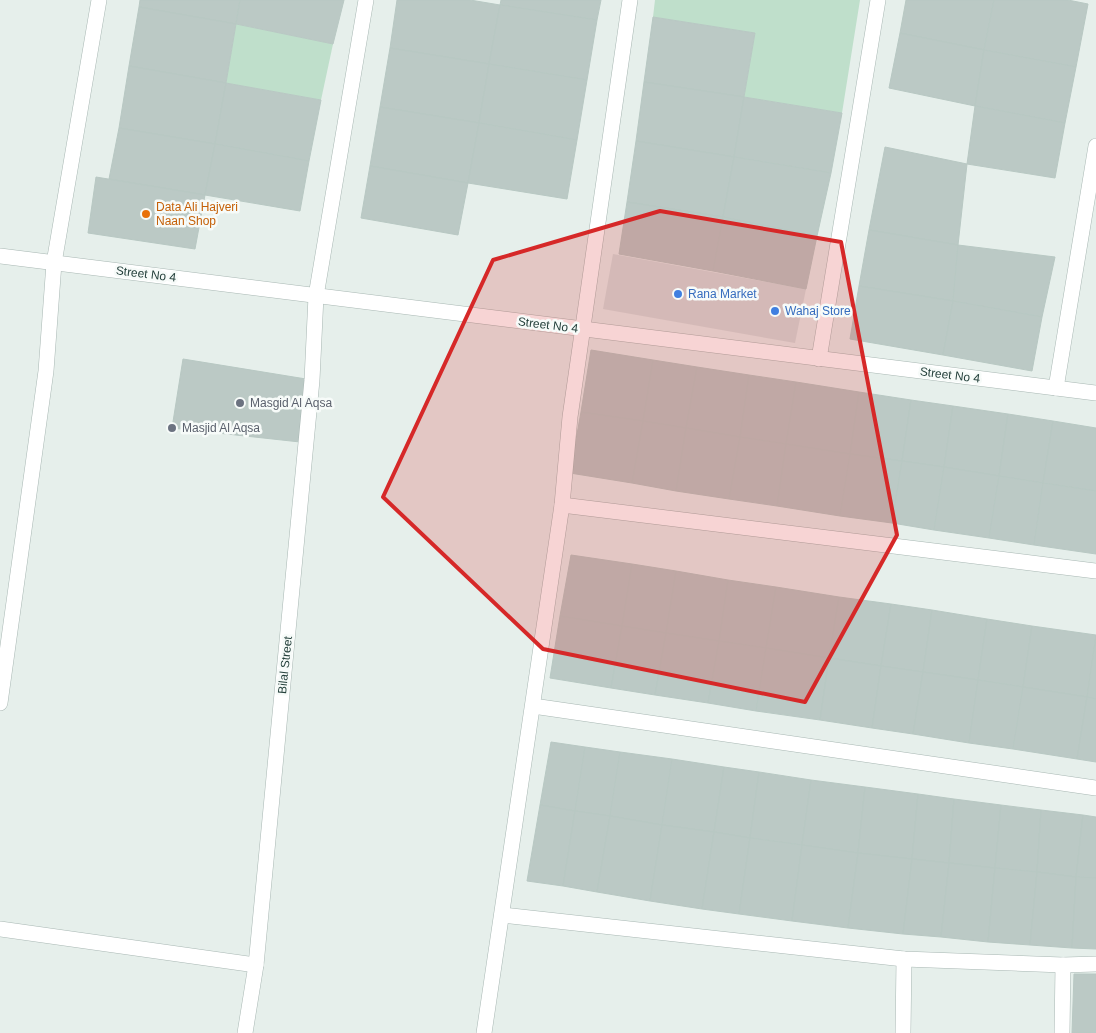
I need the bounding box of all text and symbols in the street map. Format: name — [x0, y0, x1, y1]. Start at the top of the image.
place label: Data Ali Hajveri Naan Shop — [156, 200, 238, 228]
marker: Data Ali Hajveri Naan Shop — [140, 208, 152, 220]
street label: Street No 4 — [115, 263, 177, 285]
place label: Rana Market — [688, 287, 757, 301]
marker: Rana Market — [672, 288, 684, 300]
place label: Wahaj Store — [785, 304, 851, 318]
marker: Wahaj Store — [769, 305, 781, 317]
street label: Street No 4 — [517, 314, 579, 336]
street label: Street No 4 — [919, 364, 981, 386]
place label: Masgid Al Aqsa — [250, 396, 332, 410]
marker: Masgid Al Aqsa — [234, 397, 246, 409]
place label: Masjid Al Aqsa — [182, 421, 260, 435]
marker: Masjid Al Aqsa — [166, 422, 178, 434]
street label: Bilal Street — [275, 635, 295, 695]

